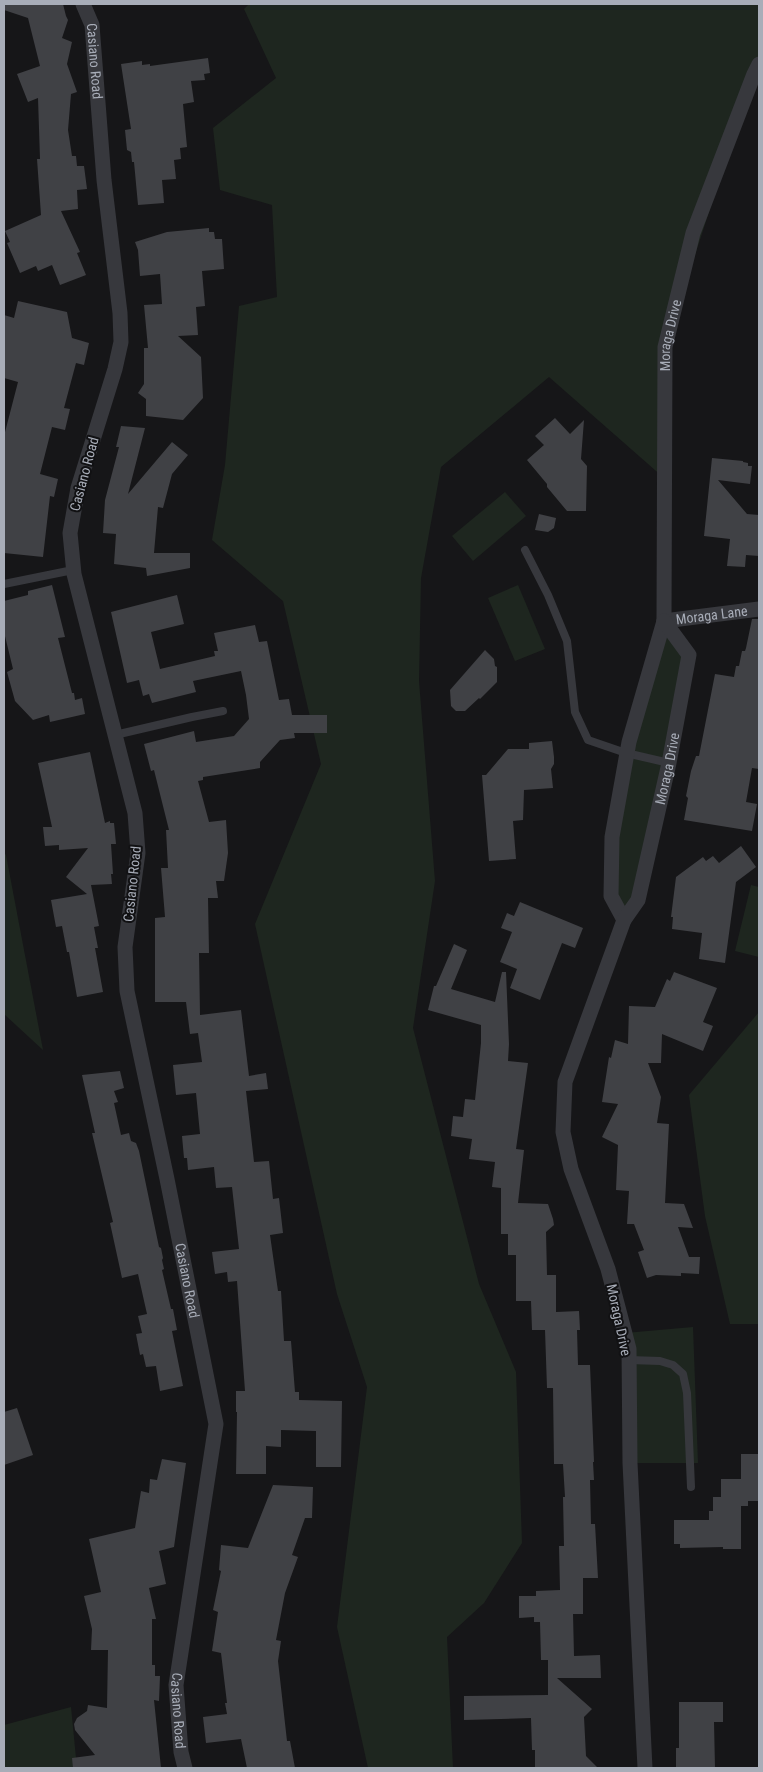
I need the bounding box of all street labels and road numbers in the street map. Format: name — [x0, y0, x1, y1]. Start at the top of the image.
street label: Casiano Road — [84, 22, 106, 100]
street label: Moraga Drive — [657, 297, 685, 371]
street label: Casiano Road — [66, 435, 102, 513]
street label: Moraga Lane — [675, 602, 749, 627]
street label: Moraga Drive — [652, 731, 683, 806]
street label: Casiano Road — [120, 845, 144, 923]
street label: Casiano Road — [172, 1242, 203, 1320]
street label: Moraga Drive — [604, 1283, 635, 1358]
street label: Casiano Road — [168, 1672, 189, 1749]

